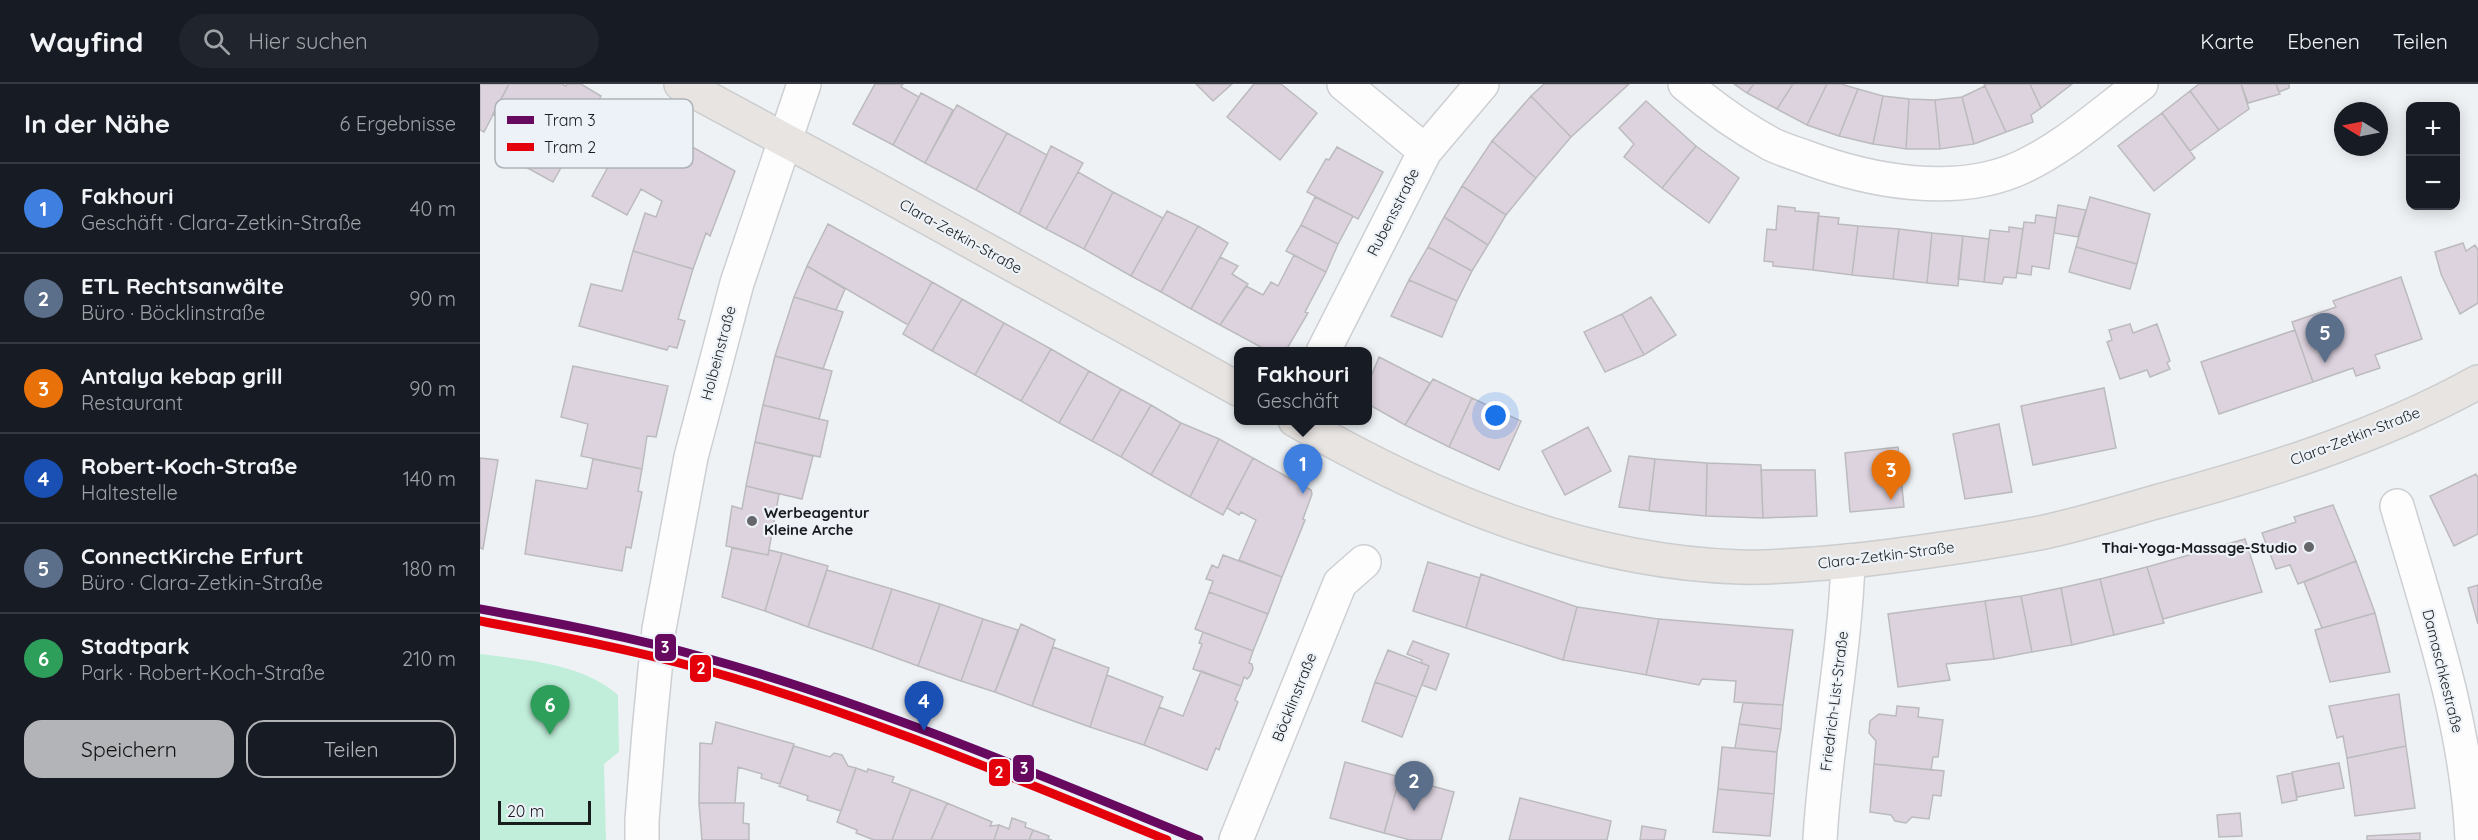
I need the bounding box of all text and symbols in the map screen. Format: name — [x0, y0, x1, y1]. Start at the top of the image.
search box — [179, 14, 599, 68]
text: Wayfind — [30, 24, 143, 59]
icon: search — [200, 25, 233, 58]
text: Hier suchen — [248, 27, 368, 55]
text: Karte — [2200, 28, 2254, 54]
text: Ebenen — [2287, 28, 2360, 54]
text: Teilen — [2393, 28, 2448, 54]
legend — [495, 99, 693, 168]
north arrow — [2334, 102, 2388, 156]
map controls — [2406, 102, 2460, 210]
button: + — [2406, 102, 2460, 156]
text: In der Nähe — [24, 107, 170, 140]
text: Tram 3 — [544, 110, 596, 130]
text: 6 Ergebnisse — [340, 111, 456, 136]
text: Tram 2 — [544, 137, 596, 157]
button: − — [2406, 156, 2460, 210]
street label: Rubensstraße — [1363, 165, 1423, 259]
text: Fakhouri — [81, 182, 173, 210]
street label: Clara-Zetkin-Straße — [896, 194, 1026, 278]
text: 1 — [40, 196, 47, 221]
text: 40 m — [410, 196, 456, 221]
text: Geschäft · Clara-Zetkin-Straße — [81, 210, 362, 235]
text: ETL Rechtsanwälte — [81, 272, 284, 300]
text: 2 — [38, 286, 49, 311]
text: 90 m — [409, 286, 456, 311]
text: Büro · Böcklinstraße — [81, 300, 265, 325]
street label: Holbeinstraße — [696, 304, 740, 402]
pin: 5 — [2306, 314, 2344, 363]
popup — [1234, 347, 1372, 425]
text: Fakhouri — [1257, 360, 1349, 388]
text: Antalya kebap grill — [81, 362, 283, 390]
text: 3 — [38, 376, 49, 401]
text: 90 m — [409, 376, 456, 401]
text: Geschäft — [1257, 388, 1339, 413]
text: Restaurant — [81, 390, 183, 415]
your location — [1481, 401, 1510, 430]
street label: Clara-Zetkin-Straße — [2287, 402, 2423, 470]
pin: 1 — [1284, 444, 1322, 494]
pin: 3 — [1872, 450, 1910, 500]
text: Robert-Koch-Straße — [81, 452, 297, 480]
text: 4 — [38, 466, 49, 491]
text: 140 m — [403, 466, 456, 491]
text: Haltestelle — [81, 480, 178, 505]
place label: Werbeagentur Kleine Arche — [764, 503, 870, 539]
marker: Werbeagentur Kleine Arche — [745, 514, 759, 528]
street label: Clara-Zetkin-Straße — [1817, 537, 1955, 573]
place label: Thai-Yoga-Massage-Studio — [2101, 538, 2297, 557]
marker: Thai-Yoga-Massage-Studio — [2302, 540, 2316, 554]
text: ConnectKirche Erfurt — [81, 542, 304, 570]
text: 5 — [38, 556, 49, 581]
text: 180 m — [402, 556, 456, 581]
text: Büro · Clara-Zetkin-Straße — [81, 570, 323, 595]
street label: Damaschkestraße — [2418, 607, 2468, 735]
street label: Friedrich-List-Straße — [1816, 630, 1852, 772]
text: Stadtpark — [81, 632, 189, 660]
line badge: 3 — [654, 633, 677, 662]
text: 3 — [661, 637, 669, 657]
text: 6 — [38, 646, 49, 671]
text: 210 m — [402, 646, 456, 671]
street label: Böcklinstraße — [1268, 650, 1320, 744]
line badge: 2 — [689, 654, 712, 683]
text: 2 — [696, 658, 706, 678]
text: Park · Robert-Koch-Straße — [81, 660, 325, 685]
pin: 4 — [904, 682, 944, 731]
pin: 6 — [530, 686, 570, 735]
button: Speichern — [24, 720, 234, 778]
button: Teilen — [246, 720, 456, 778]
line badge: 3 — [1012, 754, 1035, 783]
line badge: 2 — [988, 758, 1011, 787]
text: 3 — [1020, 758, 1028, 778]
text: 2 — [994, 762, 1004, 782]
pin: 2 — [1394, 762, 1434, 811]
scale bar — [498, 798, 591, 826]
text: 20 m — [507, 801, 544, 821]

